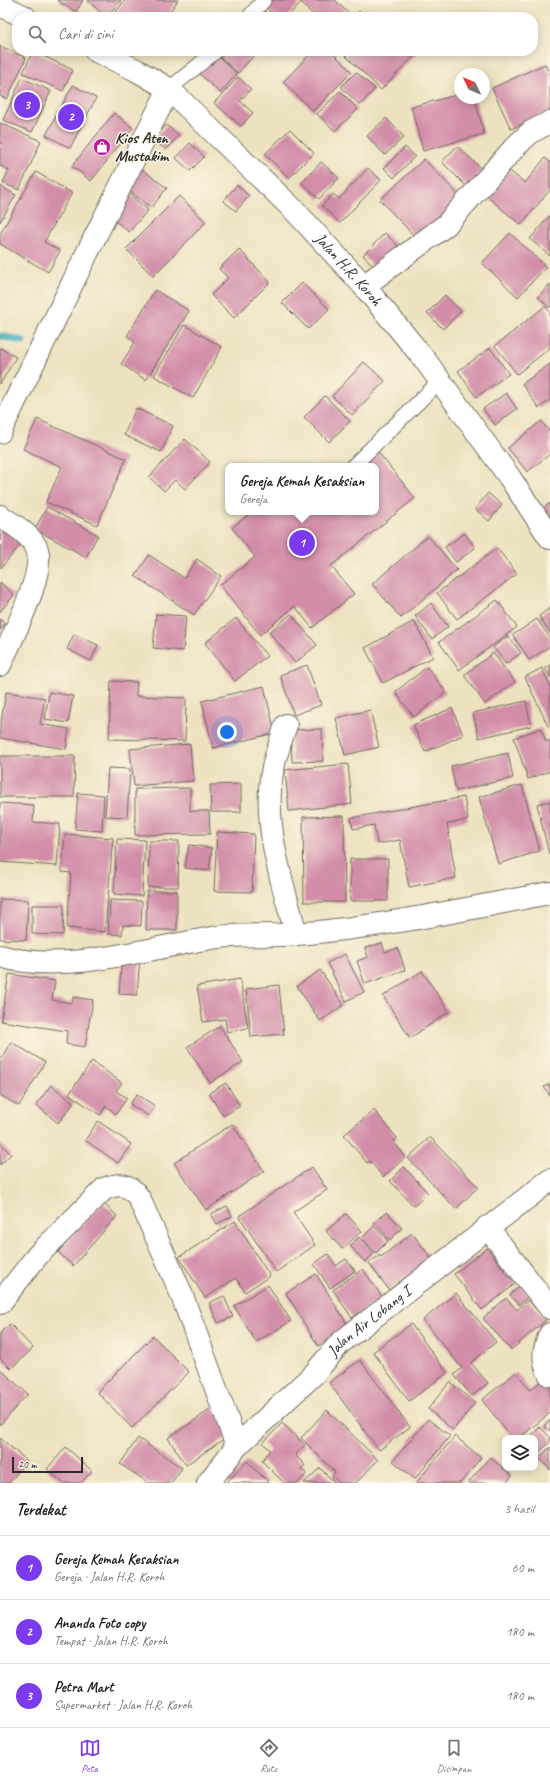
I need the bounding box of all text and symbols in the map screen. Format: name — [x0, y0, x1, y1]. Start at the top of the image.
search box — [12, 12, 538, 56]
icon: search — [26, 23, 48, 45]
text: Cari di sini — [58, 25, 113, 44]
north arrow — [454, 68, 490, 104]
pin: 3 — [14, 90, 40, 120]
pin: 2 — [58, 102, 84, 132]
place label: Kios Aten Mustakim — [115, 128, 170, 166]
shop icon: Kios Aten Mustakim — [92, 137, 112, 157]
street label: Jalan H.R. Koroh — [310, 228, 387, 311]
popup — [225, 463, 379, 515]
text: Gereja Kemah Kesaksian — [240, 472, 364, 491]
text: Gereja — [240, 491, 267, 507]
pin: 1 — [289, 528, 315, 558]
your location — [217, 722, 237, 742]
street label: Jalan Air Lobang I — [322, 1280, 418, 1361]
map controls — [502, 1435, 538, 1471]
button: layers — [502, 1435, 538, 1471]
scale bar — [12, 1455, 83, 1474]
text: 20 m — [18, 1457, 37, 1471]
text: Terdekat — [16, 1499, 66, 1520]
text: 3 hasil — [504, 1501, 534, 1517]
text: Gereja Kemah Kesaksian — [54, 1550, 178, 1569]
text: 1 — [26, 1560, 32, 1576]
text: 60 m — [512, 1560, 534, 1576]
text: Gereja · Jalan H.R. Koroh — [54, 1569, 164, 1585]
text: Ananda Foto copy — [54, 1614, 145, 1633]
text: 2 — [26, 1624, 32, 1640]
text: 180 m — [506, 1624, 534, 1640]
text: Tempat · Jalan H.R. Koroh — [54, 1633, 168, 1649]
text: Petra Mart — [54, 1678, 113, 1697]
text: 3 — [26, 1688, 32, 1704]
text: 180 m — [506, 1688, 534, 1704]
text: Supermarket · Jalan H.R. Koroh — [54, 1697, 192, 1713]
tab: Peta — [79, 1737, 101, 1775]
tab: Rute — [258, 1737, 280, 1775]
tab: Disimpan — [437, 1737, 471, 1775]

